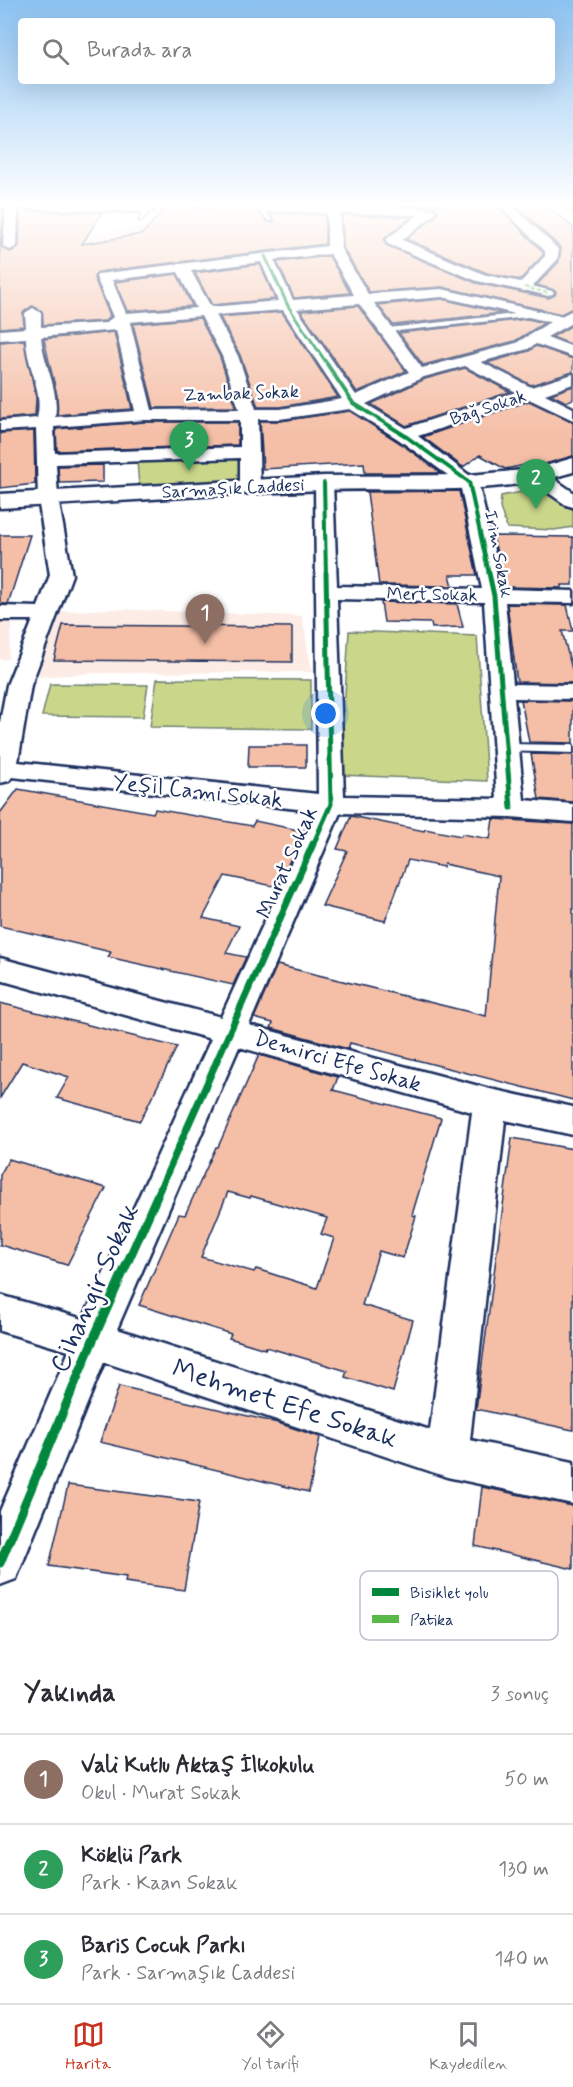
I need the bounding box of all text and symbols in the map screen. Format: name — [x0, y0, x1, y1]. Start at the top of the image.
search box — [18, 18, 555, 84]
icon: search — [39, 35, 72, 68]
text: Burada ara — [87, 37, 192, 65]
street label: Zambak Sokak — [183, 380, 299, 408]
street label: Bağ Sokak — [447, 384, 530, 432]
pin: 3 — [170, 422, 208, 471]
pin: 2 — [516, 460, 556, 509]
street label: Sarmaşık Caddesi — [161, 473, 305, 505]
street label: Irim Sokak — [478, 508, 518, 600]
street label: Mert Sokak — [386, 582, 478, 608]
pin: 1 — [186, 594, 224, 644]
your location — [311, 699, 340, 728]
street label: Yeşil Cami Sokak — [112, 769, 284, 815]
street label: Murat Sokak — [251, 802, 325, 923]
street label: Demirci Efe Sokak — [251, 1025, 424, 1099]
street label: Cihangir Sokak — [43, 1199, 148, 1378]
street label: Mehmet Efe Sokak — [168, 1352, 401, 1457]
legend — [360, 1571, 558, 1640]
text: Bisiklet yolu — [410, 1583, 489, 1604]
text: Patika — [410, 1610, 453, 1631]
text: Yakında — [24, 1677, 116, 1711]
text: 3 sonuç — [491, 1681, 549, 1708]
text: Vali Kutlu Aktaş İlkokulu — [81, 1752, 315, 1780]
text: 1 — [39, 1766, 48, 1793]
text: 50 m — [504, 1766, 549, 1793]
text: Okul · Murat Sokak — [81, 1780, 241, 1807]
text: Köklü Park — [81, 1842, 182, 1870]
text: 2 — [39, 1856, 48, 1883]
text: 130 m — [498, 1856, 549, 1883]
text: Park · Kaan Sokak — [81, 1870, 238, 1897]
text: Baris Cocuk Parkı — [81, 1932, 246, 1960]
text: 3 — [39, 1946, 48, 1973]
text: 140 m — [495, 1946, 549, 1973]
text: Park · Sarmaşık Caddesi — [81, 1960, 295, 1987]
tab: Harita — [65, 2018, 111, 2075]
tab: Yol tarifi — [241, 2018, 299, 2075]
tab: Kaydedilen — [429, 2018, 508, 2075]

